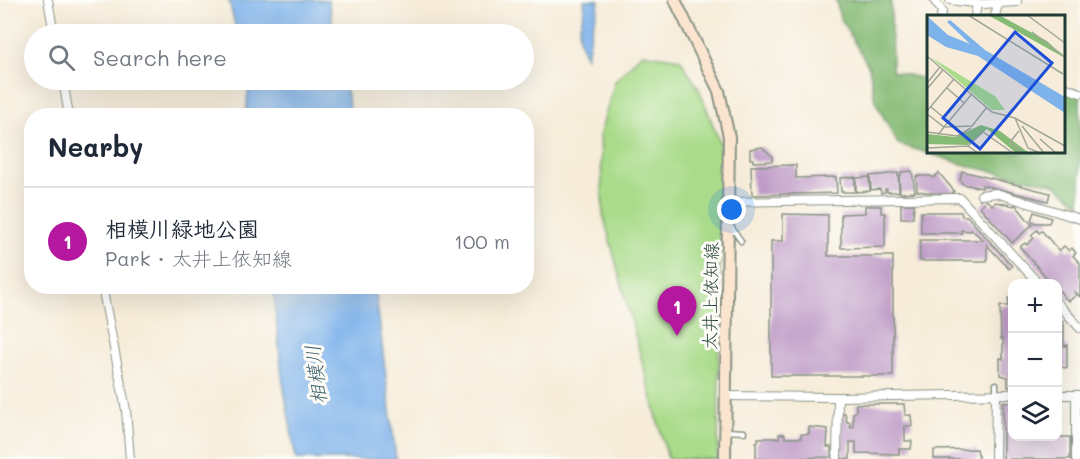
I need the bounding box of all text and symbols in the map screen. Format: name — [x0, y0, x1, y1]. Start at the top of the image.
inset map — [927, 15, 1065, 153]
search box — [24, 24, 534, 90]
icon: search — [45, 41, 78, 74]
text: Search here — [93, 43, 227, 72]
text: Nearby — [48, 130, 143, 164]
your location — [717, 195, 746, 224]
text: 相模川緑地公園 — [105, 214, 259, 243]
text: 1 — [63, 228, 72, 254]
text: 100 m — [454, 228, 510, 254]
street label: 太井上依知線 — [697, 242, 723, 350]
text: Park · 太井上依知線 — [105, 245, 292, 271]
map controls — [1008, 279, 1062, 441]
button: + — [1008, 279, 1062, 333]
pin: 1 — [658, 286, 696, 336]
button: − — [1008, 333, 1062, 387]
water label: 相模川 — [298, 344, 332, 406]
button: layers — [1008, 387, 1062, 441]

